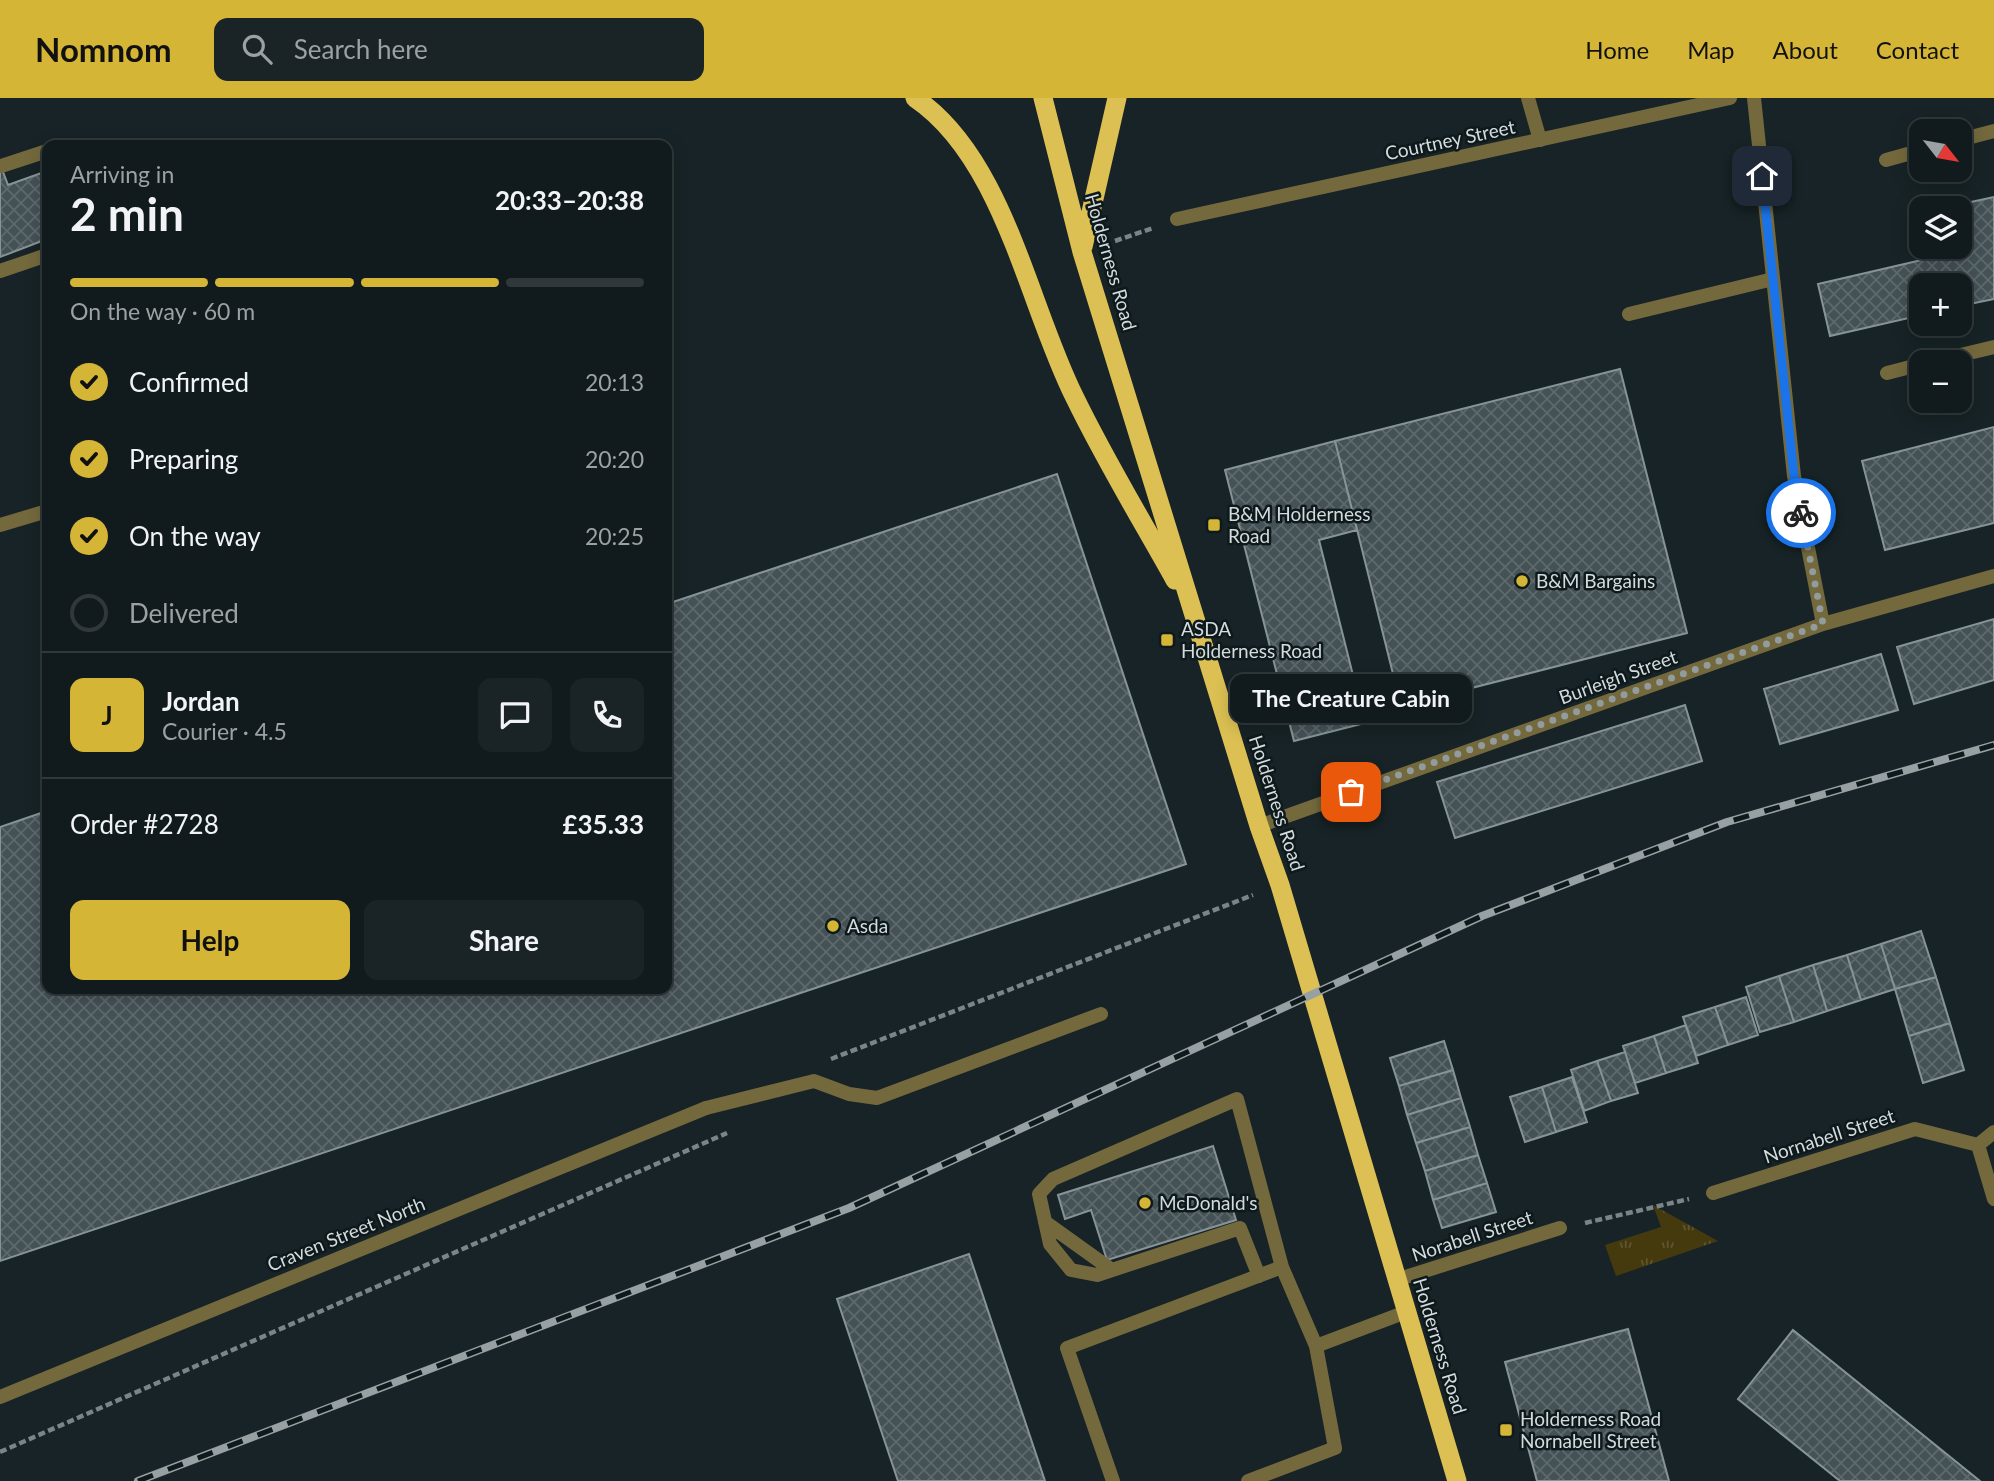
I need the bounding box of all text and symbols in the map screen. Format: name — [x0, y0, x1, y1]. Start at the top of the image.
search box — [214, 18, 704, 81]
text: Nomnom — [35, 29, 172, 69]
icon: search — [238, 30, 276, 68]
text: Search here — [294, 33, 428, 65]
text: Home — [1585, 35, 1649, 64]
text: Map — [1687, 35, 1735, 64]
text: About — [1773, 35, 1838, 64]
text: Contact — [1876, 35, 1959, 64]
street label: Courtney Street — [1383, 114, 1517, 165]
north arrow — [1909, 119, 1972, 182]
map controls — [1909, 119, 1972, 413]
pin — [1732, 146, 1792, 206]
icon: home — [1743, 157, 1781, 195]
text: Arriving in — [70, 160, 174, 188]
text: 20:33–20:38 — [495, 184, 644, 216]
text: 2 min — [70, 186, 184, 241]
street label: Holderness Road — [1081, 191, 1142, 333]
button: layers — [1909, 196, 1972, 259]
button: + — [1909, 273, 1972, 336]
text: On the way · 60 m — [70, 297, 255, 325]
button: − — [1909, 350, 1972, 413]
icon: check — [70, 363, 108, 401]
text: Confirmed — [129, 366, 249, 398]
text: 20:13 — [585, 368, 644, 396]
icon: check — [70, 440, 108, 478]
text: Preparing — [129, 443, 238, 475]
text: 20:20 — [585, 445, 644, 473]
courier — [1766, 478, 1836, 548]
icon: bike — [1782, 494, 1820, 532]
place label: B&M Holderness Road — [1228, 502, 1370, 547]
icon: check — [70, 517, 108, 555]
marker: B&M Holderness Road — [1206, 517, 1222, 533]
text: On the way — [129, 520, 261, 552]
text: 20:25 — [585, 522, 644, 550]
place label: B&M Bargains — [1536, 569, 1655, 592]
marker: B&M Bargains — [1514, 573, 1530, 589]
text: Delivered — [129, 597, 239, 629]
place label: ASDA Holderness Road — [1181, 617, 1322, 662]
marker: ASDA Holderness Road — [1159, 632, 1175, 648]
street label: Burleigh Street — [1556, 644, 1680, 709]
callout: The Creature Cabin — [1230, 673, 1472, 722]
button: chat — [478, 678, 552, 752]
button: phone — [570, 678, 644, 752]
text: The Creature Cabin — [1252, 684, 1450, 712]
text: Jordan — [162, 685, 240, 717]
text: J — [101, 699, 113, 731]
text: Courier · 4.5 — [162, 717, 287, 745]
street label: Holderness Road — [1245, 732, 1310, 874]
pin — [1321, 762, 1381, 822]
icon: bag — [1332, 773, 1370, 811]
text: Order #2728 — [70, 808, 219, 840]
text: £35.33 — [562, 808, 644, 840]
button: Help — [70, 900, 350, 980]
button: Share — [364, 900, 644, 980]
place label: Asda — [847, 914, 888, 937]
marker: Asda — [825, 918, 841, 934]
street label: Nornabell Street — [1760, 1103, 1897, 1168]
street label: Craven Street North — [264, 1191, 428, 1276]
place label: McDonald's — [1159, 1191, 1258, 1214]
marker: McDonald's — [1137, 1195, 1153, 1211]
street label: Norabell Street — [1409, 1205, 1535, 1266]
street label: Holderness Road — [1409, 1275, 1472, 1417]
place label: Holderness Road Nornabell Street — [1520, 1407, 1661, 1452]
marker: Holderness Road Nornabell Street — [1498, 1422, 1514, 1438]

